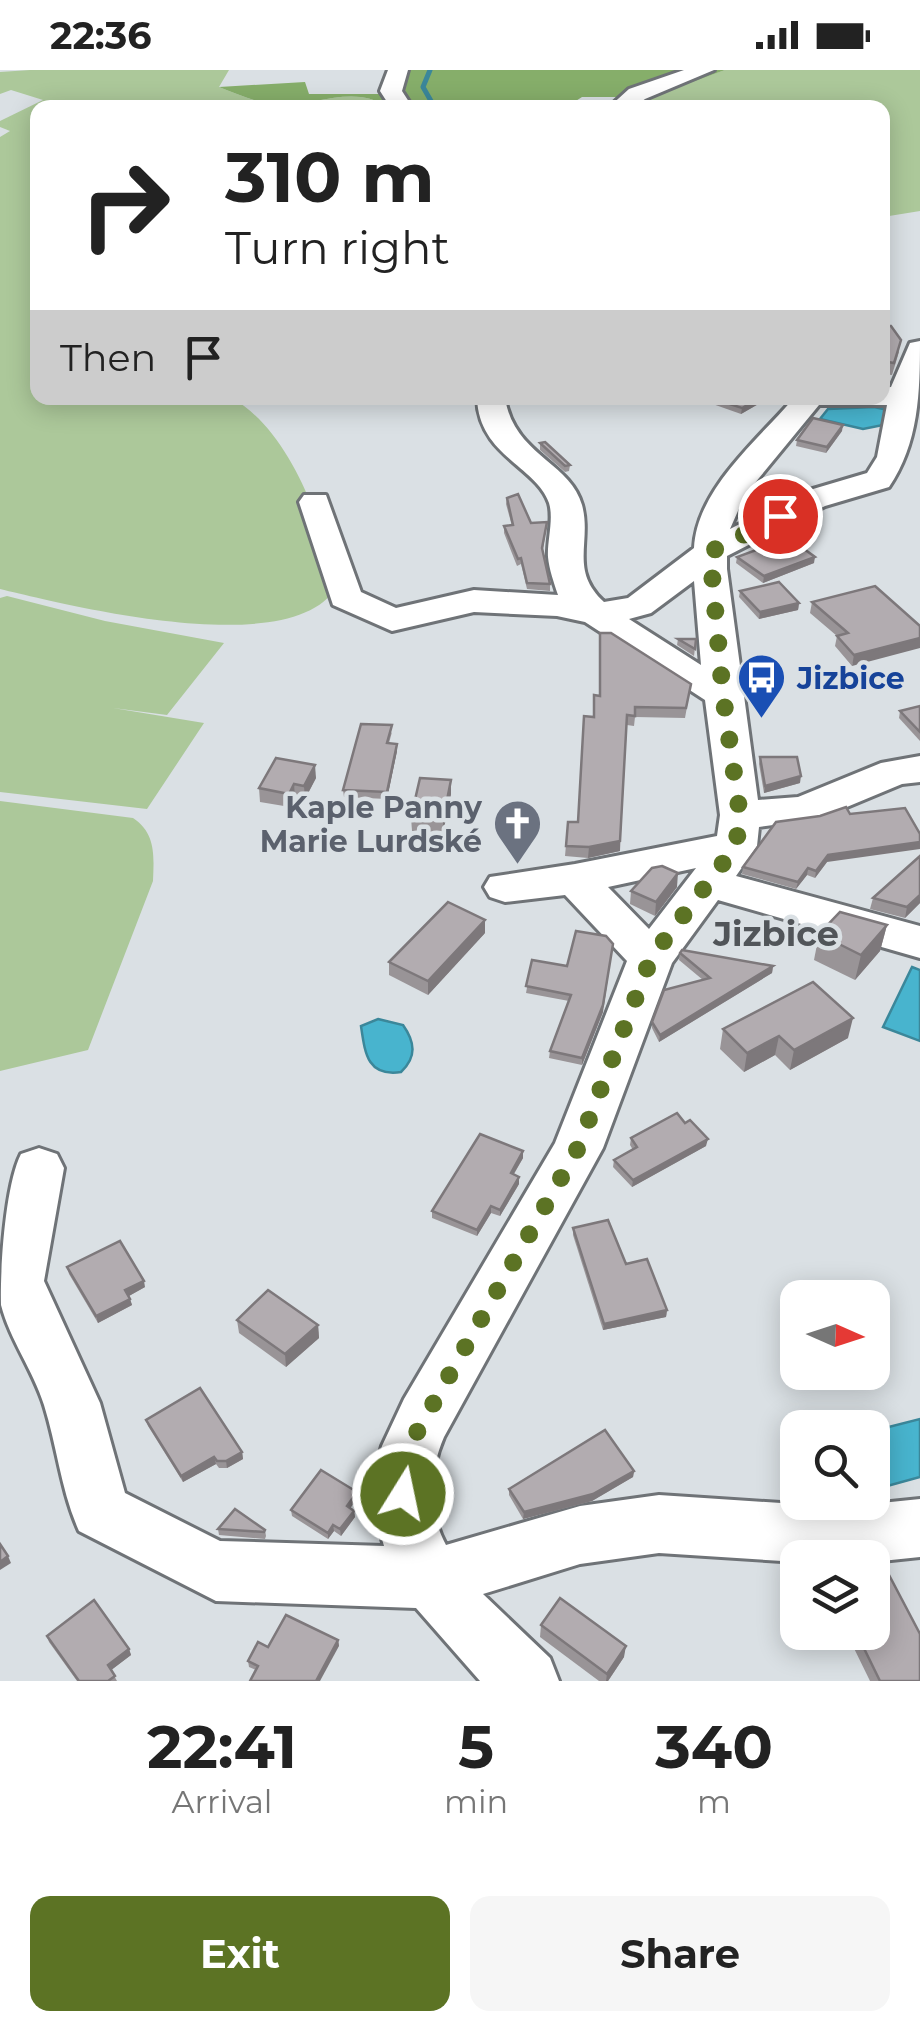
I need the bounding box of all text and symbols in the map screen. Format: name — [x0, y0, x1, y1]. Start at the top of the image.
text: 22:36 — [50, 12, 152, 59]
text: 310 m — [225, 134, 435, 220]
icon: right — [60, 140, 190, 270]
text: Turn right — [225, 220, 450, 275]
icon: arrive — [176, 330, 231, 385]
text: Then — [60, 334, 156, 381]
pin — [738, 474, 823, 559]
icon: arrive — [753, 489, 808, 544]
bus stop icon: Jizbice — [736, 652, 788, 720]
place label: Jizbice — [796, 660, 905, 697]
place label: Kaple Panny Marie Lurdské — [260, 789, 483, 860]
church icon: Kaple Panny Marie Lurdské — [491, 798, 543, 866]
district label: Jizbice — [712, 912, 839, 955]
north arrow — [780, 1280, 890, 1390]
map controls — [780, 1280, 890, 1650]
button: search — [780, 1410, 890, 1520]
position arrow — [351, 1442, 455, 1546]
button: layers — [780, 1540, 890, 1650]
text: 22:41 — [147, 1710, 297, 1783]
text: 5 — [458, 1710, 494, 1783]
text: 340 — [655, 1710, 773, 1783]
text: Arrival — [172, 1782, 272, 1821]
text: min — [444, 1782, 508, 1821]
text: m — [697, 1782, 731, 1821]
button: Exit — [30, 1896, 450, 2011]
button: Share — [470, 1896, 890, 2011]

